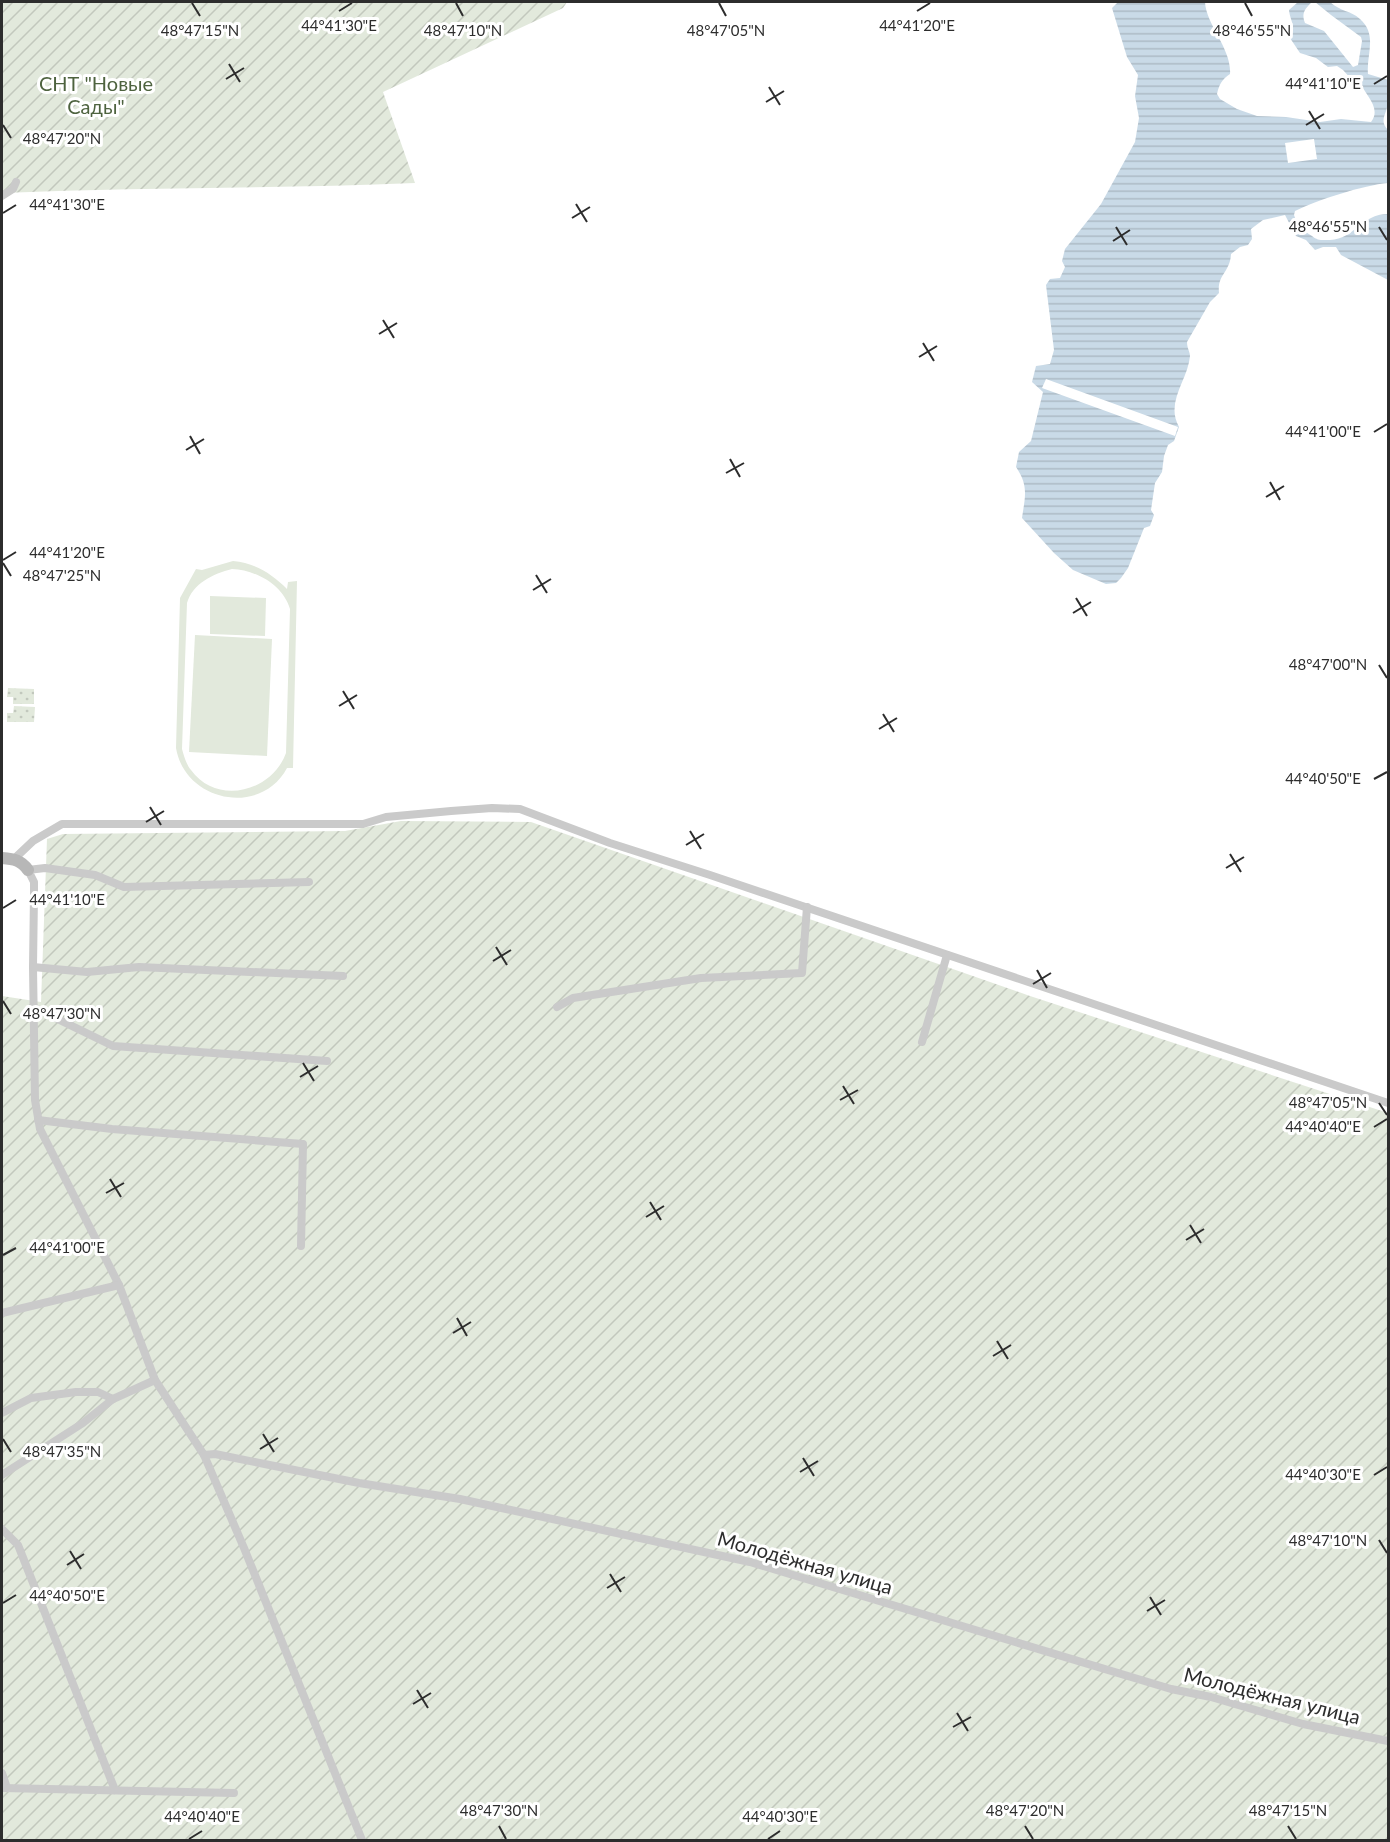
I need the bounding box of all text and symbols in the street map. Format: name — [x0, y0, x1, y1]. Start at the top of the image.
text: 44°41'30"E — [301, 16, 377, 34]
text: 44°41'20"E — [879, 16, 955, 34]
text: 48°47'15"N — [161, 21, 239, 39]
text: 48°47'10"N — [424, 21, 502, 39]
text: 48°47'05"N — [687, 21, 765, 39]
text: 48°46'55"N — [1213, 21, 1291, 39]
park label: СНТ "Новые Сады" — [39, 71, 153, 118]
text: 44°41'10"E — [1285, 74, 1361, 92]
text: 48°47'20"N — [23, 129, 101, 147]
text: 44°41'30"E — [29, 195, 105, 213]
text: 48°46'55"N — [1289, 217, 1367, 235]
text: 44°41'00"E — [1285, 422, 1361, 440]
text: 44°41'20"E — [29, 543, 105, 561]
text: 48°47'25"N — [23, 566, 101, 584]
text: 48°47'00"N — [1289, 655, 1367, 673]
text: 44°40'50"E — [1285, 769, 1361, 787]
text: 44°41'10"E — [29, 890, 105, 908]
text: 48°47'30"N — [23, 1004, 101, 1022]
text: 48°47'05"N — [1289, 1093, 1367, 1111]
text: 44°40'40"E — [1285, 1117, 1361, 1135]
text: 44°41'00"E — [29, 1238, 105, 1256]
text: 48°47'35"N — [23, 1442, 101, 1460]
text: 44°40'30"E — [1285, 1465, 1361, 1483]
street label: Молодёжная улица — [715, 1526, 896, 1599]
text: 48°47'10"N — [1289, 1531, 1367, 1549]
text: 44°40'50"E — [29, 1586, 105, 1604]
street label: Молодёжная улица — [1181, 1661, 1363, 1729]
text: 48°47'30"N — [460, 1801, 538, 1819]
text: 48°47'20"N — [986, 1801, 1064, 1819]
text: 48°47'15"N — [1249, 1801, 1327, 1819]
text: 44°40'40"E — [164, 1807, 240, 1825]
text: 44°40'30"E — [742, 1807, 818, 1825]

